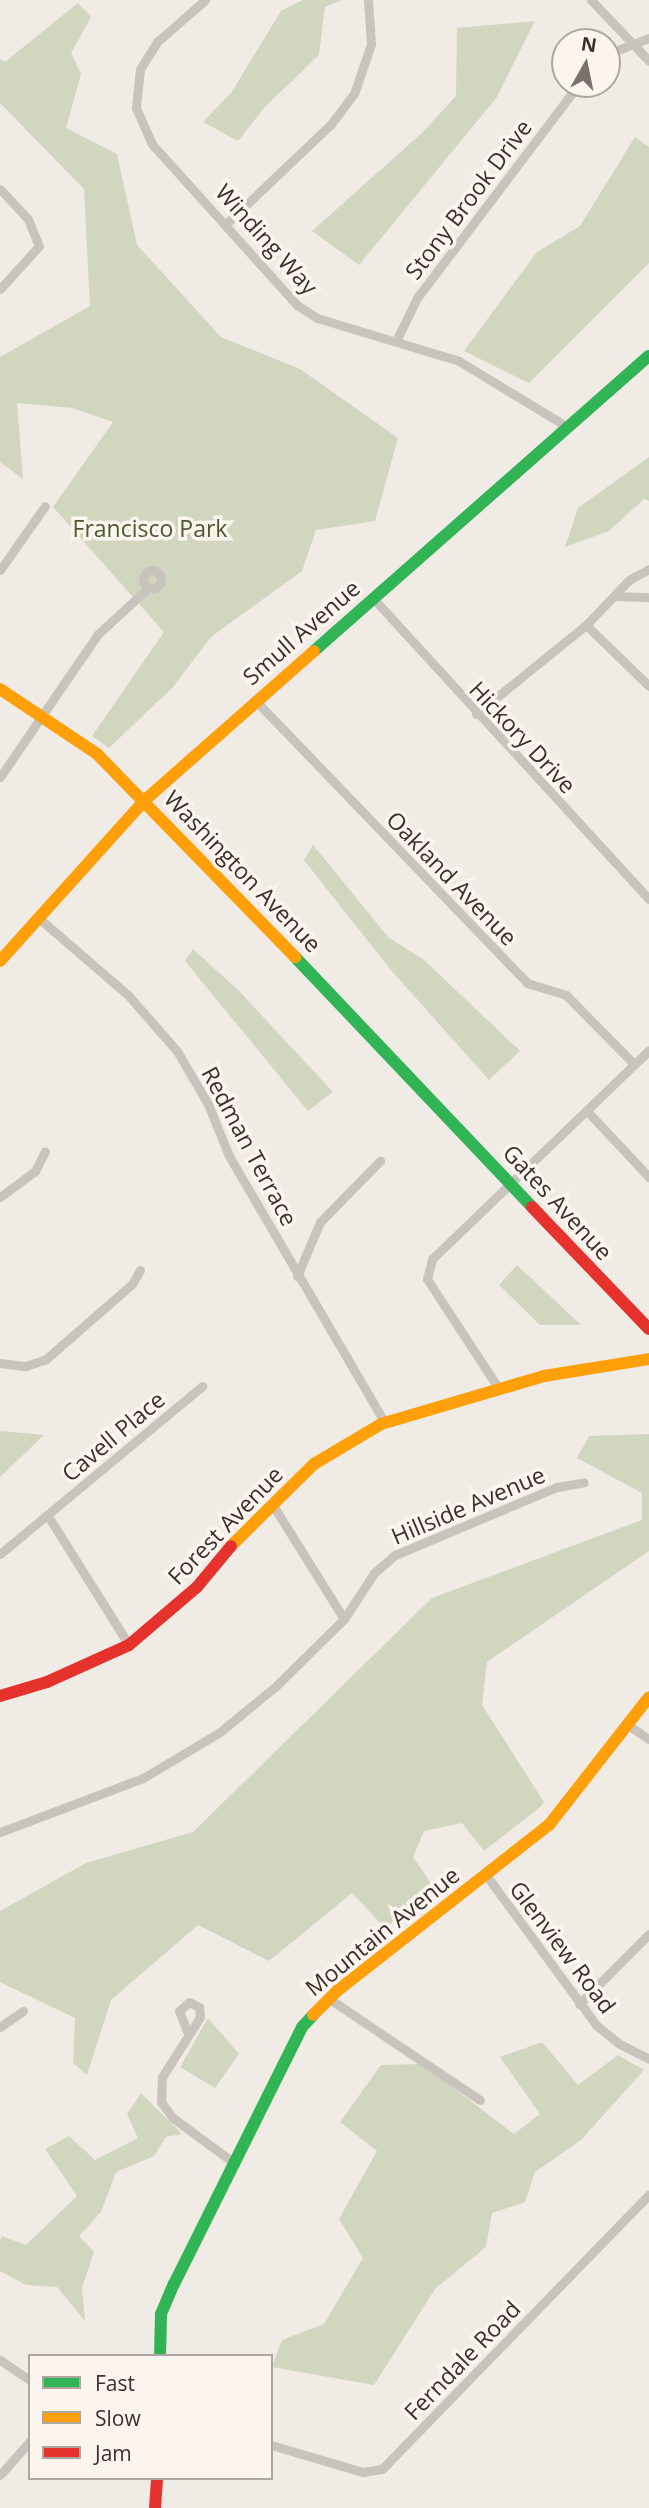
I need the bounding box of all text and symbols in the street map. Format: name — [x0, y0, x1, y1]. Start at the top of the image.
north arrow — [551, 28, 621, 98]
text: N — [579, 30, 599, 58]
street label: Stony Brook Drive — [399, 114, 537, 284]
street label: Winding Way — [210, 178, 324, 300]
park label: Francisco Park — [73, 514, 227, 542]
street label: Smull Avenue — [237, 574, 365, 690]
street label: Hickory Drive — [464, 675, 582, 799]
street label: Washington Avenue — [159, 785, 327, 957]
street label: Oakland Avenue — [381, 805, 523, 951]
street label: Redman Terrace — [196, 1062, 304, 1230]
street label: Gates Avenue — [498, 1139, 618, 1265]
street label: Cavell Place — [56, 1385, 170, 1487]
street label: Forest Avenue — [162, 1460, 288, 1590]
street label: Hillside Avenue — [387, 1460, 549, 1550]
street label: Mountain Avenue — [300, 1861, 464, 2001]
street label: Glenview Road — [504, 1875, 622, 2019]
street label: Ferndale Road — [398, 2295, 526, 2425]
legend — [28, 2354, 273, 2480]
text: Fast — [95, 2369, 135, 2397]
text: Slow — [95, 2404, 141, 2432]
text: Jam — [95, 2439, 132, 2467]

